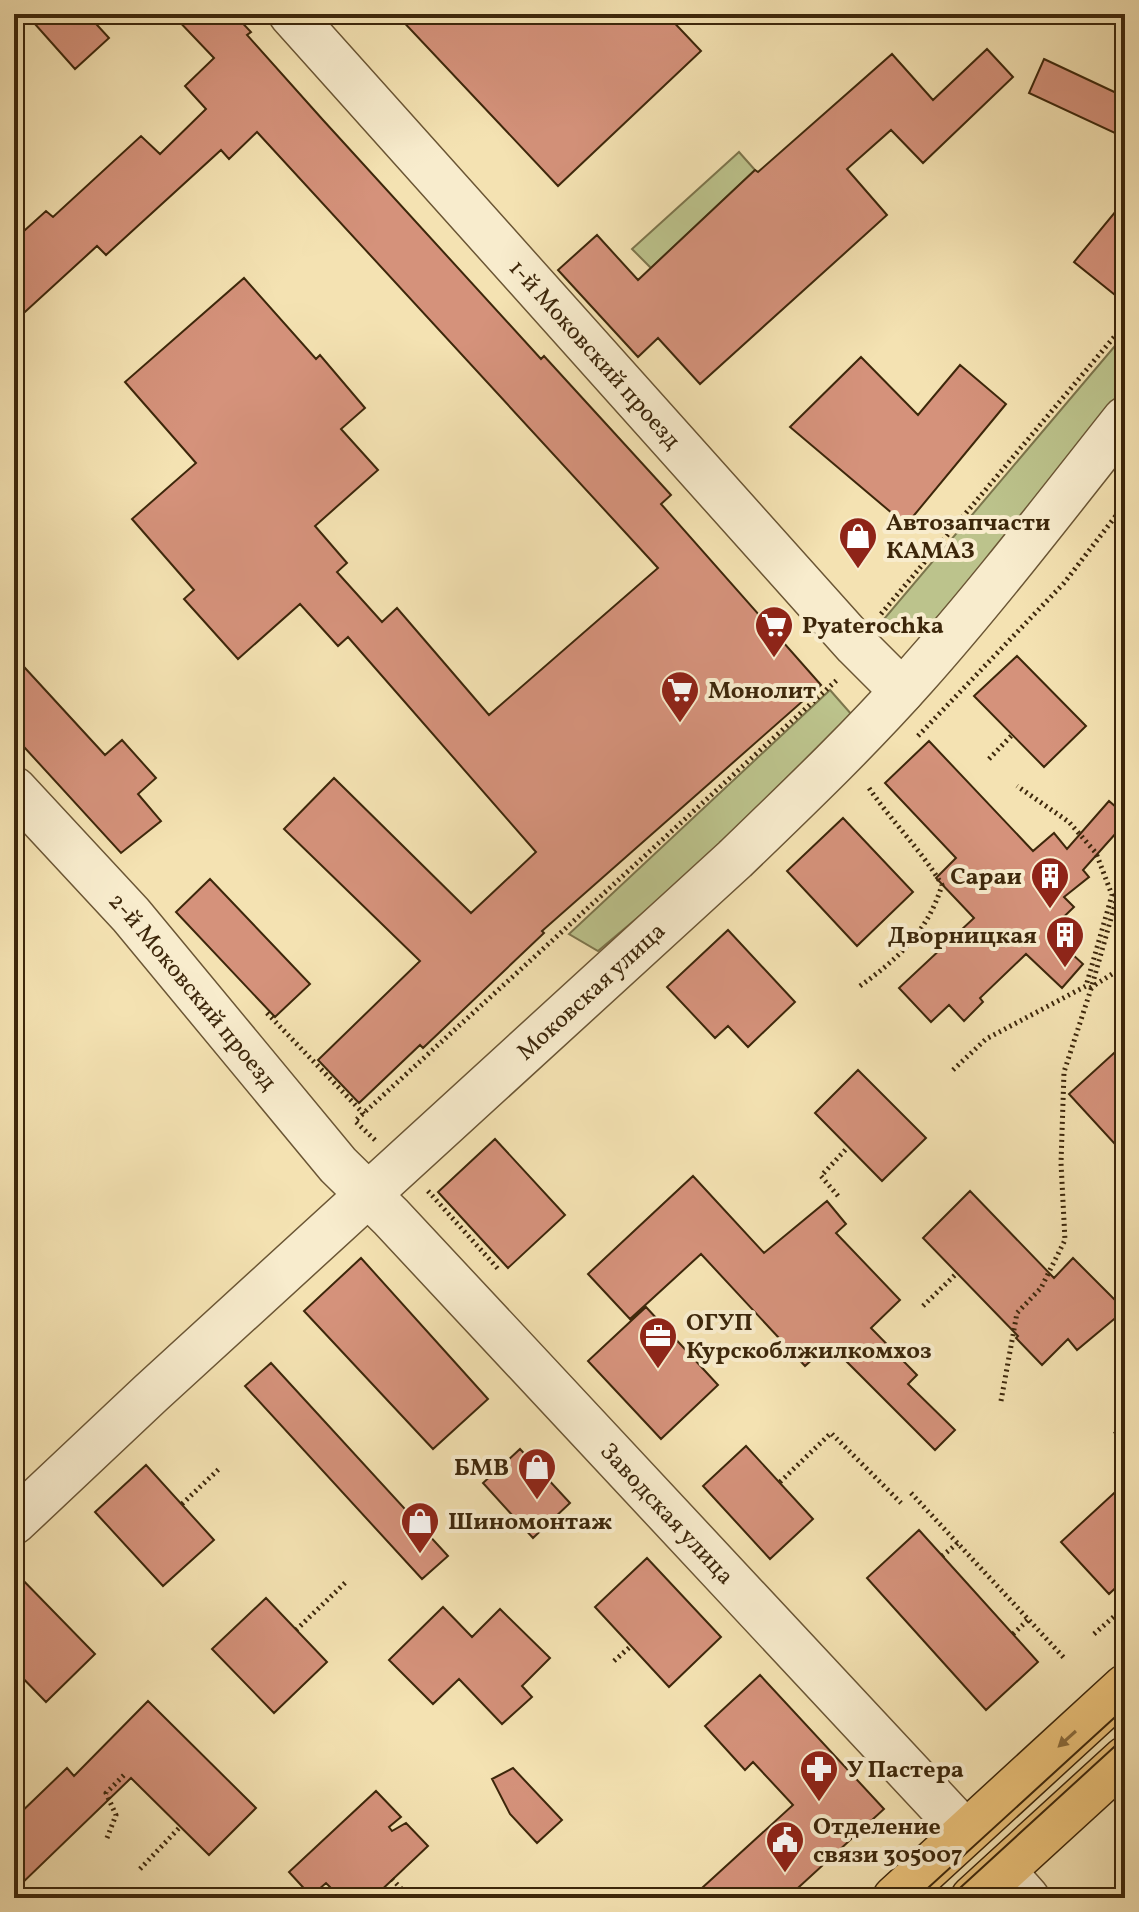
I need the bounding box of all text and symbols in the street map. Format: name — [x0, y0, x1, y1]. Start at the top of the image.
street label: 1-й Моковский проезд — [500, 253, 688, 457]
place label: Автозапчасти КАМАЗ — [886, 507, 1050, 569]
shop icon: Автозапчасти КАМАЗ — [837, 515, 879, 570]
supermarket icon: Pyaterochka — [753, 604, 795, 659]
place label: Pyaterochka — [802, 610, 944, 644]
supermarket icon: Монолит — [659, 669, 701, 724]
place label: Монолит — [708, 675, 816, 709]
building icon: Сараи — [1029, 855, 1071, 910]
place label: Сараи — [950, 861, 1022, 895]
street label: 2-й Моковский проезд — [99, 886, 284, 1098]
building icon: Дворницкая — [1044, 914, 1086, 969]
street label: Моковская улица — [510, 915, 674, 1069]
place label: Дворницкая — [888, 920, 1037, 954]
place label: ОГУП Курскоблжилкомхоз — [686, 1307, 932, 1369]
office icon: ОГУП Курскоблжилкомхоз — [637, 1315, 679, 1370]
street label: Заводская улица — [591, 1436, 741, 1593]
shop icon: БМВ — [516, 1446, 558, 1501]
place label: БМВ — [454, 1452, 509, 1486]
shop icon: Шиномонтаж — [399, 1500, 441, 1555]
place label: Шиномонтаж — [448, 1506, 612, 1540]
one-way arrow — [1058, 1730, 1077, 1748]
pharmacy icon: У Пастера — [798, 1748, 840, 1803]
place label: У Пастера — [847, 1754, 964, 1788]
place label: Отделение связи 305007 — [813, 1811, 962, 1873]
public building icon: Отделение связи 305007 — [764, 1819, 806, 1874]

